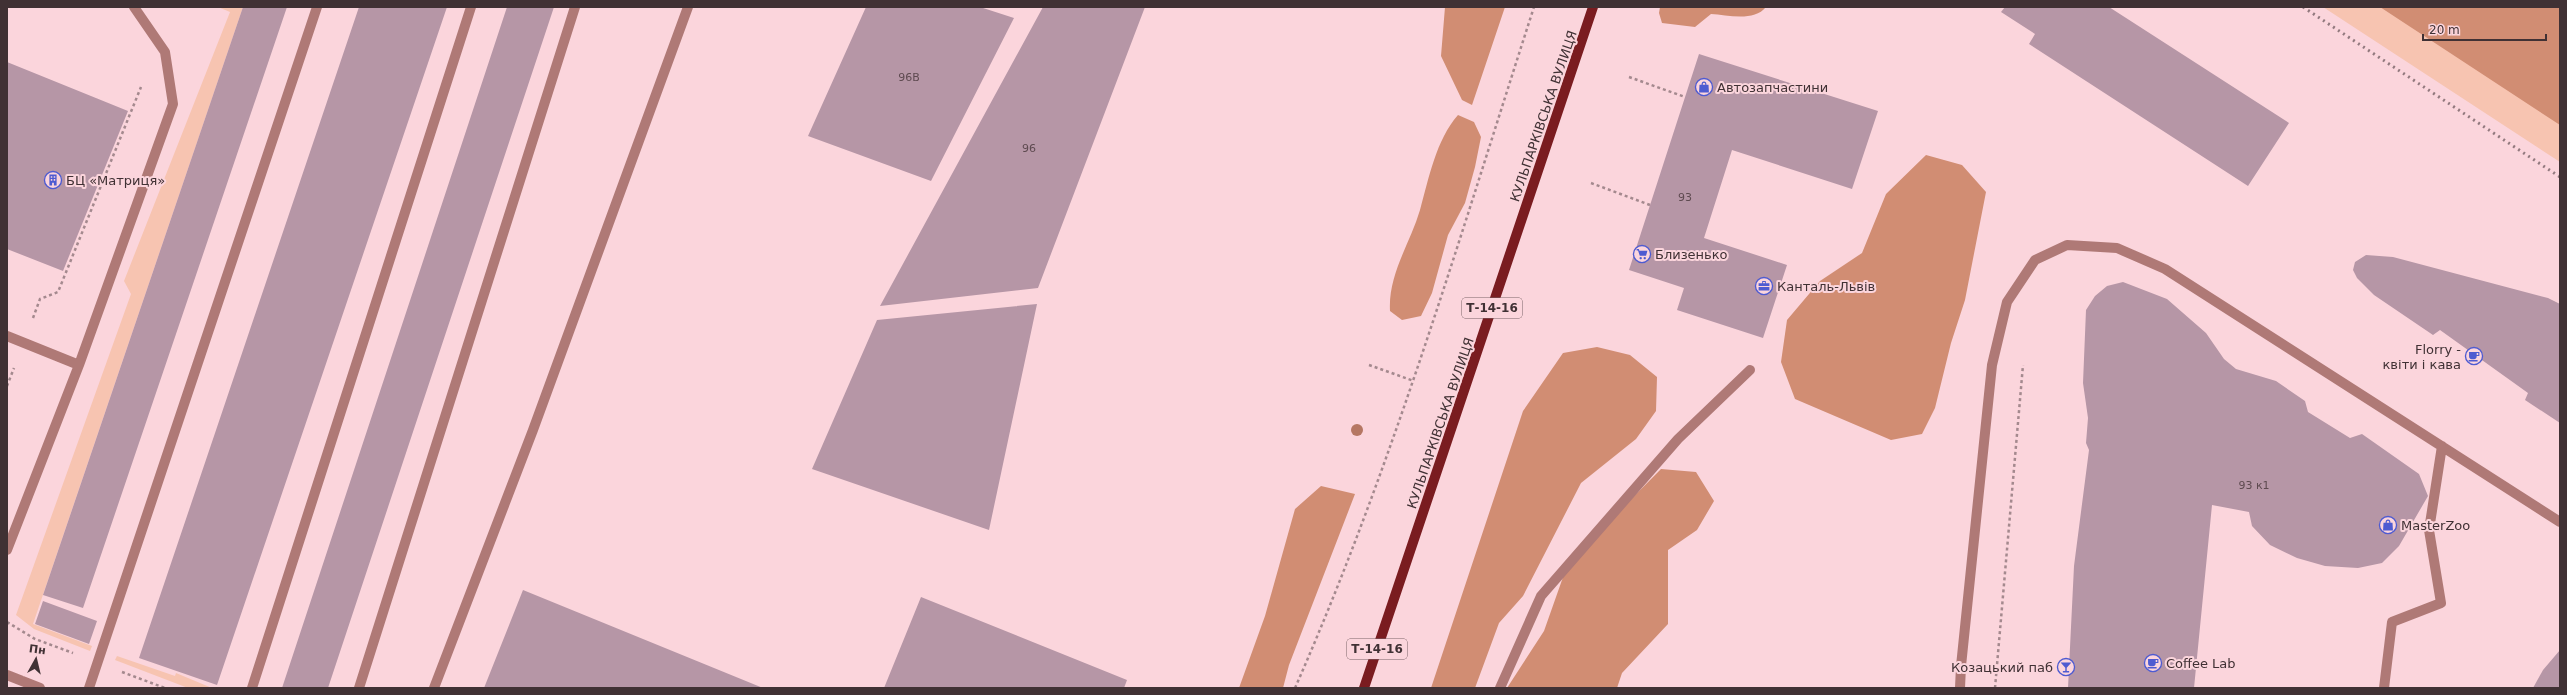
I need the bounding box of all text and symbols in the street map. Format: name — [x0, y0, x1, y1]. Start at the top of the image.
scale bar — [2423, 16, 2546, 42]
text: 20 m — [2429, 23, 2460, 37]
street label: КУЛЬПАРКІВСЬКА ВУЛИЦЯ — [1507, 29, 1580, 204]
house number: 96В — [898, 71, 920, 84]
shop icon: Автозапчастини — [1694, 77, 1714, 97]
place label: Автозапчастини — [1717, 80, 1828, 95]
house number: 96 — [1022, 142, 1036, 155]
building icon: БЦ «Матриця» — [43, 170, 63, 190]
place label: БЦ «Матриця» — [66, 173, 165, 188]
house number: 93 — [1678, 191, 1692, 204]
supermarket icon: Близенько — [1632, 244, 1652, 264]
place label: Близенько — [1655, 247, 1728, 262]
office icon: Канталь-Львів — [1754, 276, 1774, 296]
place label: Канталь-Львів — [1777, 279, 1875, 294]
road number: Т-14-16 — [1462, 298, 1522, 318]
street label: КУЛЬПАРКІВСЬКА ВУЛИЦЯ — [1404, 336, 1477, 511]
place label: Florry - квіти і кава — [2383, 342, 2461, 372]
cafe icon: Florry - квіти і кава — [2464, 346, 2484, 366]
house number: 93 к1 — [2238, 479, 2270, 492]
shop icon: MasterZoo — [2378, 515, 2398, 535]
place label: MasterZoo — [2401, 518, 2470, 533]
north arrow — [16, 639, 56, 679]
road number: Т-14-16 — [1347, 639, 1407, 659]
text: Пн — [28, 642, 47, 657]
cafe icon: Coffee Lab — [2143, 653, 2163, 673]
place label: Coffee Lab — [2166, 656, 2236, 671]
bar icon: Козацький паб — [2056, 657, 2076, 677]
place label: Козацький паб — [1951, 660, 2053, 675]

